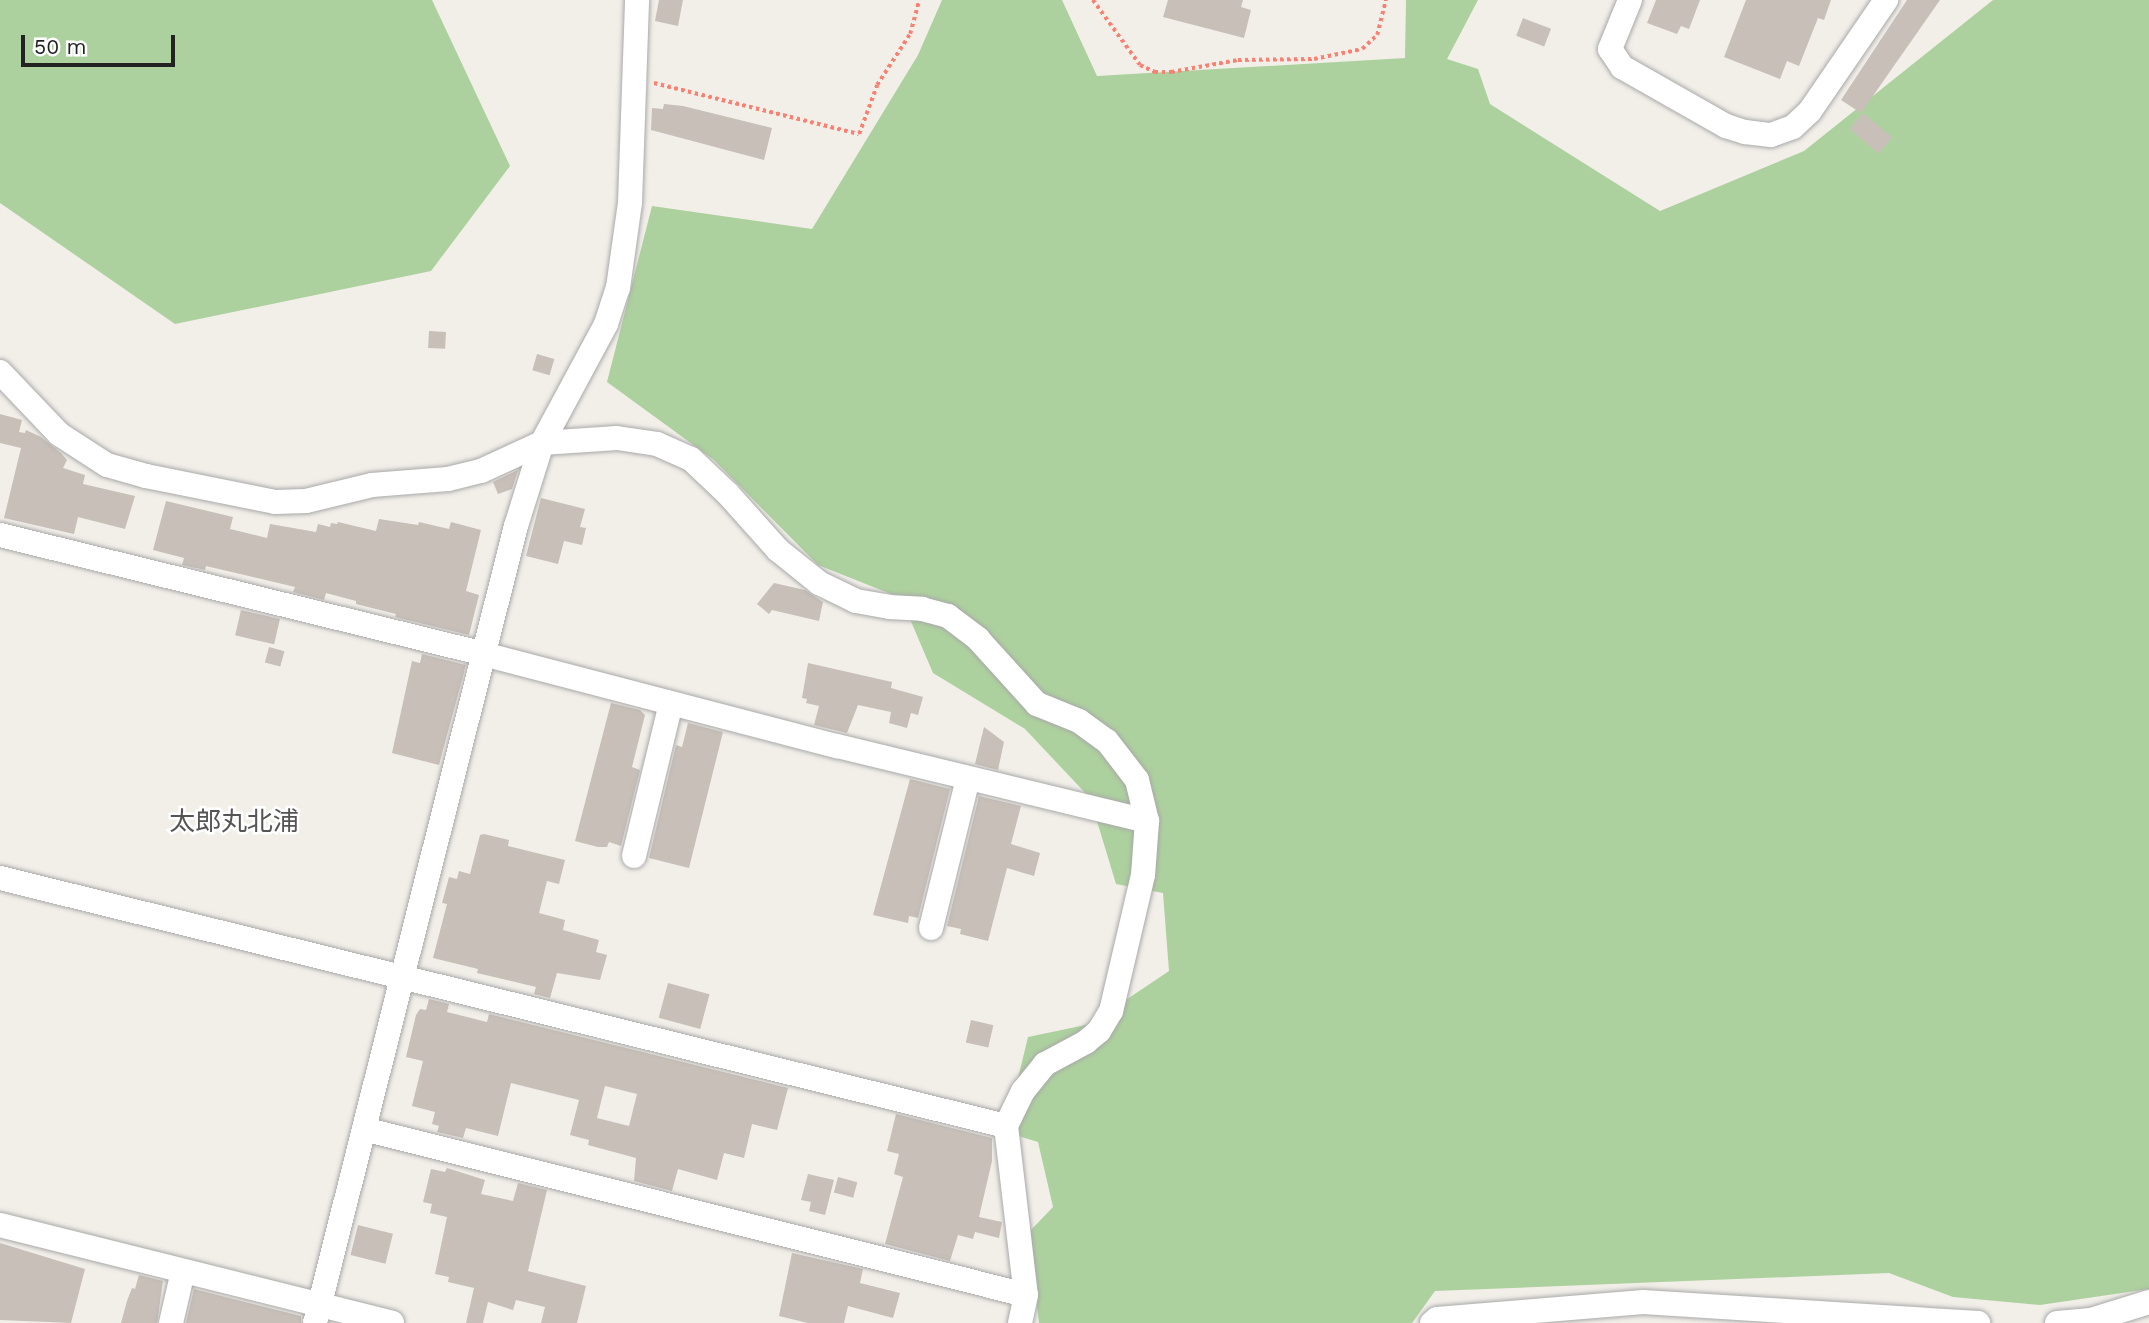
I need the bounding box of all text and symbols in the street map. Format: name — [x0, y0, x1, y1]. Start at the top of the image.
scale bar — [24, 21, 178, 65]
text: 50 m — [34, 34, 86, 59]
district label: 太郎丸北浦 — [169, 806, 299, 838]

